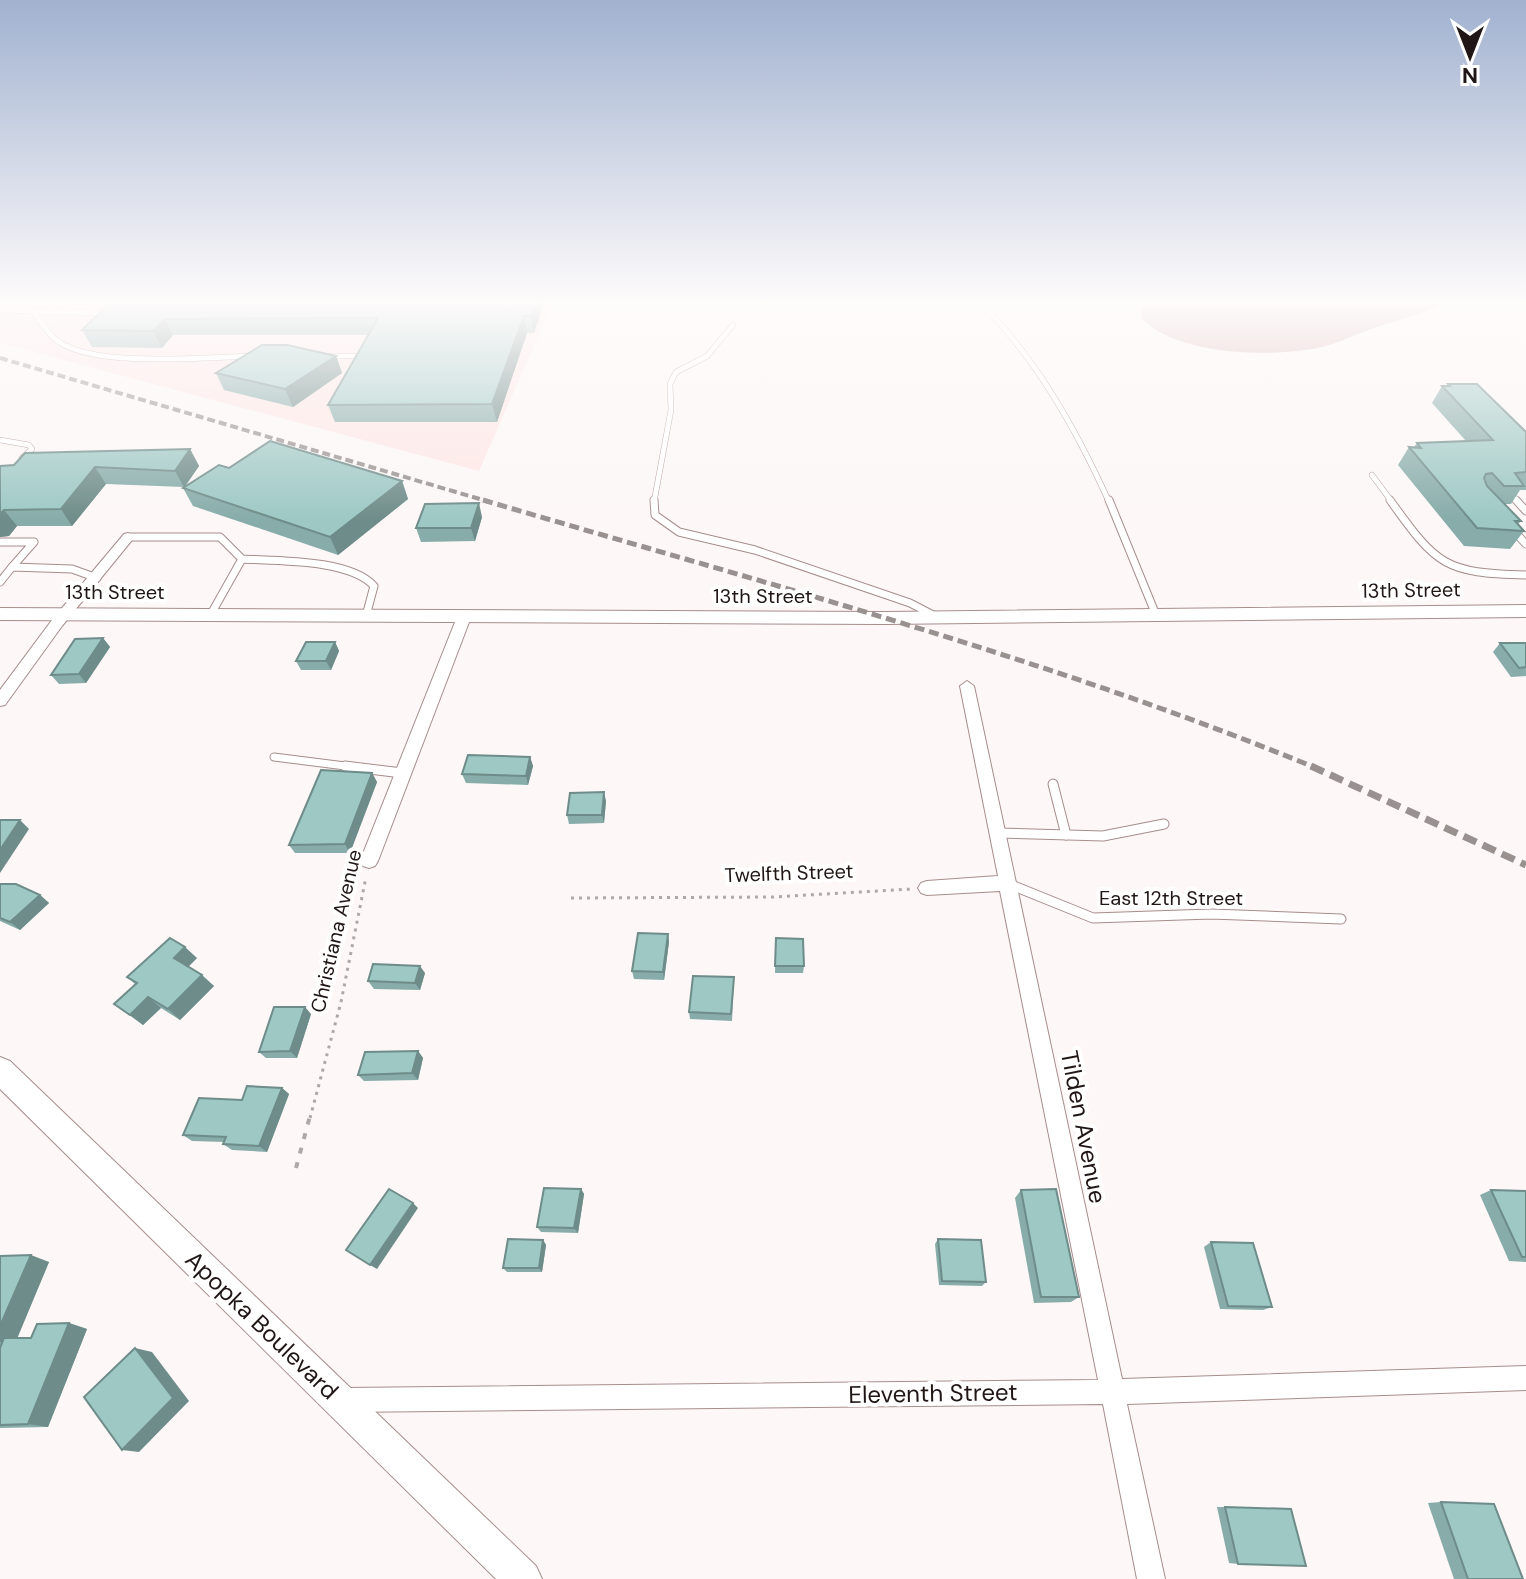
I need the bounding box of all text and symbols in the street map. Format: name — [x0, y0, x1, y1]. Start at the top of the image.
north arrow — [1430, 16, 1510, 96]
text: N — [1462, 61, 1478, 90]
street label: 13th Street — [1361, 576, 1461, 604]
street label: 13th Street — [65, 579, 165, 605]
street label: 13th Street — [713, 583, 813, 609]
street label: Christiana Avenue — [305, 847, 367, 1015]
street label: Twelfth Street — [724, 858, 854, 888]
street label: East 12th Street — [1099, 885, 1243, 911]
street label: Tilden Avenue — [1054, 1048, 1114, 1206]
street label: Apopka Boulevard — [179, 1244, 345, 1406]
street label: Eleventh Street — [848, 1376, 1018, 1410]

